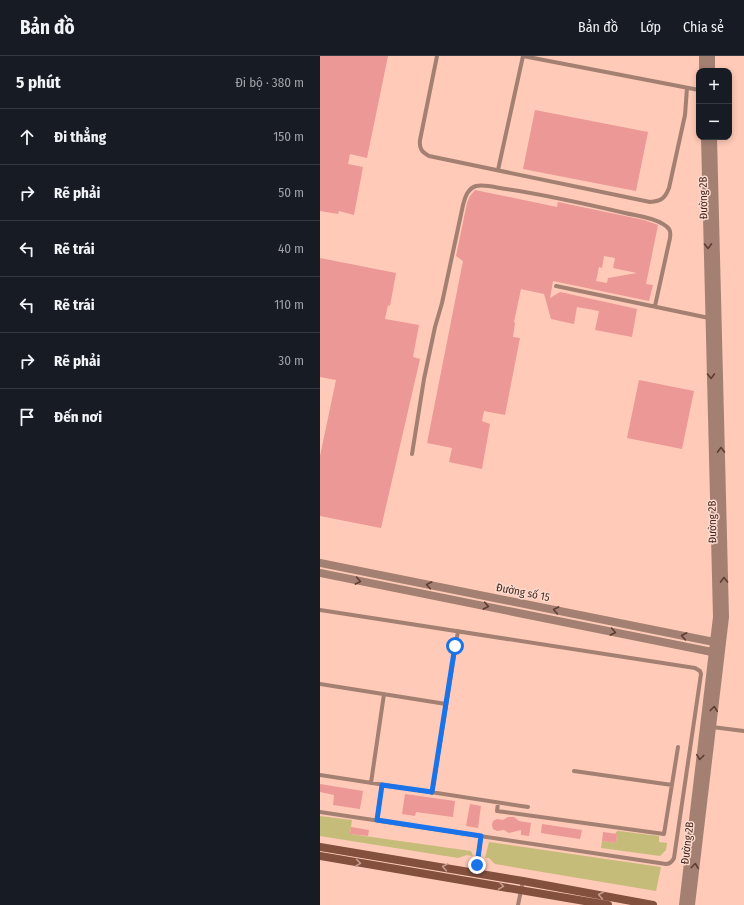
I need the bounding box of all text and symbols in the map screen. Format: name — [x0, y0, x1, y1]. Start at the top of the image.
text: Bản đồ — [20, 16, 75, 39]
text: Bản đồ — [578, 19, 618, 36]
text: Lớp — [640, 19, 661, 36]
text: Chia sẻ — [683, 19, 724, 36]
map controls — [696, 68, 732, 140]
button: + — [696, 68, 732, 104]
text: 5 phút — [16, 72, 61, 93]
text: Đi bộ · 380 m — [235, 75, 304, 90]
button: − — [696, 104, 732, 140]
icon: ahead — [16, 126, 38, 148]
text: Đi thẳng — [54, 128, 106, 146]
text: 150 m — [273, 129, 304, 144]
street label: Đường 2B — [697, 176, 710, 219]
icon: right — [16, 182, 38, 204]
text: Rẽ phải — [54, 184, 100, 202]
text: 50 m — [278, 185, 304, 200]
icon: left — [16, 238, 38, 260]
text: Rẽ trái — [54, 240, 95, 258]
text: 40 m — [278, 241, 304, 256]
one-way arrow — [704, 243, 712, 249]
icon: left — [16, 294, 38, 316]
text: Rẽ trái — [54, 296, 95, 314]
text: 110 m — [274, 297, 304, 312]
icon: right — [16, 350, 38, 372]
text: Rẽ phải — [54, 352, 100, 370]
text: 30 m — [278, 353, 304, 368]
one-way arrow — [707, 373, 715, 379]
icon: arrive — [16, 406, 38, 428]
text: Đến nơi — [54, 408, 102, 426]
one-way arrow — [717, 447, 725, 453]
street label: Đường 2B — [706, 500, 719, 543]
one-way arrow — [355, 576, 361, 584]
one-way arrow — [720, 577, 729, 583]
one-way arrow — [426, 581, 432, 589]
street label: Đường số 15 — [495, 581, 551, 604]
one-way arrow — [483, 602, 489, 610]
one-way arrow — [553, 606, 560, 615]
one-way arrow — [610, 627, 616, 635]
one-way arrow — [681, 632, 687, 640]
route start — [446, 637, 464, 655]
one-way arrow — [709, 706, 718, 712]
one-way arrow — [696, 754, 705, 760]
street label: Đường 2B — [678, 821, 697, 865]
route end — [468, 856, 486, 874]
one-way arrow — [355, 858, 362, 867]
one-way arrow — [690, 863, 699, 869]
one-way arrow — [442, 864, 448, 872]
one-way arrow — [497, 882, 504, 890]
one-way arrow — [597, 891, 604, 900]

